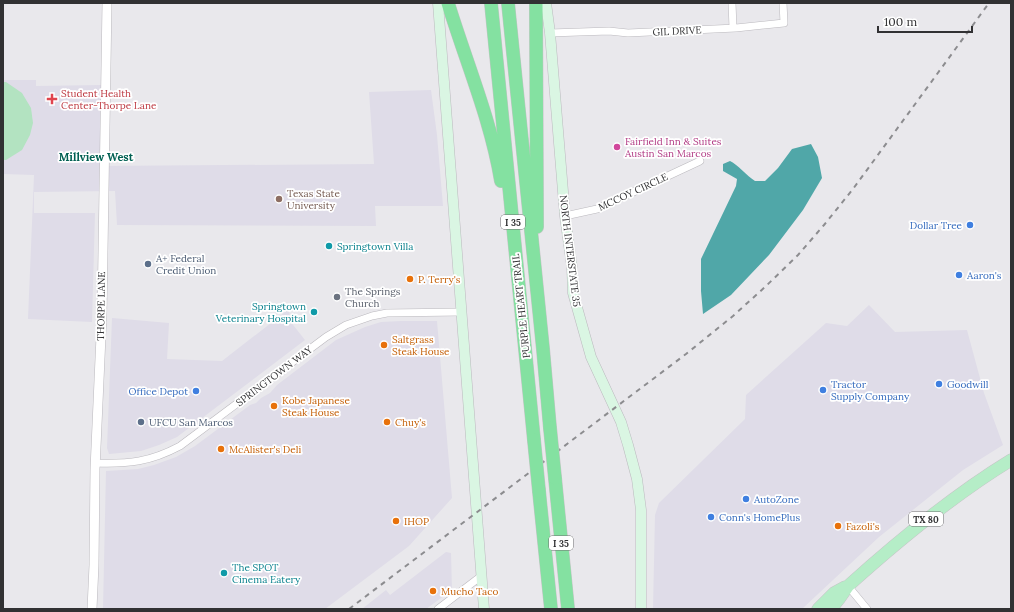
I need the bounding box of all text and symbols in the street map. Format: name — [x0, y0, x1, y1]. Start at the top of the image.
scale bar — [878, 8, 972, 34]
text: 100 m — [884, 14, 917, 29]
street label: GIL DRIVE — [652, 23, 702, 39]
place label: Student Health Center-Thorpe Lane — [61, 87, 157, 112]
marker: Student Health Center-Thorpe Lane — [46, 93, 58, 105]
place label: Fairfield Inn & Suites Austin San Marcos — [624, 135, 722, 160]
marker: Fairfield Inn & Suites Austin San Marcos — [612, 142, 622, 152]
district label: Millview West — [59, 150, 134, 164]
street label: MCCOY CIRCLE — [596, 170, 670, 214]
place label: Texas State University — [287, 187, 340, 212]
marker: Texas State University — [274, 194, 284, 204]
street label: NORTH INTERSTATE 35 — [557, 194, 583, 308]
road number: I 35 — [501, 215, 525, 229]
place label: Dollar Tree — [910, 219, 963, 232]
marker: Dollar Tree — [965, 220, 975, 230]
place label: Springtown Villa — [337, 240, 413, 253]
marker: Springtown Villa — [324, 241, 334, 251]
place label: A+ Federal Credit Union — [155, 252, 216, 277]
street label: PURPLE HEART TRAIL — [509, 253, 533, 359]
marker: A+ Federal Credit Union — [143, 259, 153, 269]
place label: Aaron's — [966, 269, 1002, 282]
marker: Aaron's — [954, 270, 964, 280]
street label: THORPE LANE — [94, 271, 108, 341]
place label: P. Terry's — [418, 273, 461, 286]
marker: P. Terry's — [405, 274, 415, 284]
place label: The Springs Church — [345, 285, 401, 310]
marker: The Springs Church — [332, 292, 342, 302]
place label: Springtown Veterinary Hospital — [215, 300, 306, 325]
marker: Springtown Veterinary Hospital — [309, 307, 319, 317]
place label: Saltgrass Steak House — [392, 333, 450, 358]
marker: Saltgrass Steak House — [379, 340, 389, 350]
street label: SPRINGTOWN WAY — [233, 343, 315, 409]
place label: Tractor Supply Company — [831, 378, 910, 403]
place label: Goodwill — [947, 378, 989, 391]
marker: Goodwill — [934, 379, 944, 389]
place label: Office Depot — [128, 385, 188, 398]
marker: Tractor Supply Company — [818, 385, 828, 395]
marker: Office Depot — [191, 386, 201, 396]
place label: Kobe Japanese Steak House — [282, 394, 350, 419]
marker: Kobe Japanese Steak House — [269, 401, 279, 411]
place label: UFCU San Marcos — [149, 416, 233, 429]
place label: Chuy's — [395, 416, 426, 429]
marker: UFCU San Marcos — [136, 417, 146, 427]
marker: Chuy's — [382, 417, 392, 427]
place label: McAlister's Deli — [229, 443, 301, 456]
marker: McAlister's Deli — [216, 444, 226, 454]
place label: AutoZone — [753, 493, 800, 506]
marker: AutoZone — [741, 494, 751, 504]
place label: Conn's HomePlus — [719, 511, 801, 524]
marker: Conn's HomePlus — [706, 512, 716, 522]
road number: TX 80 — [909, 512, 943, 526]
place label: IHOP — [404, 515, 429, 528]
marker: IHOP — [391, 516, 401, 526]
place label: Fazoli's — [846, 520, 880, 533]
marker: Fazoli's — [833, 521, 843, 531]
road number: I 35 — [549, 536, 573, 550]
place label: The SPOT Cinema Eatery — [232, 561, 301, 586]
marker: The SPOT Cinema Eatery — [219, 568, 229, 578]
place label: Mucho Taco — [441, 585, 499, 598]
marker: Mucho Taco — [428, 586, 438, 596]

